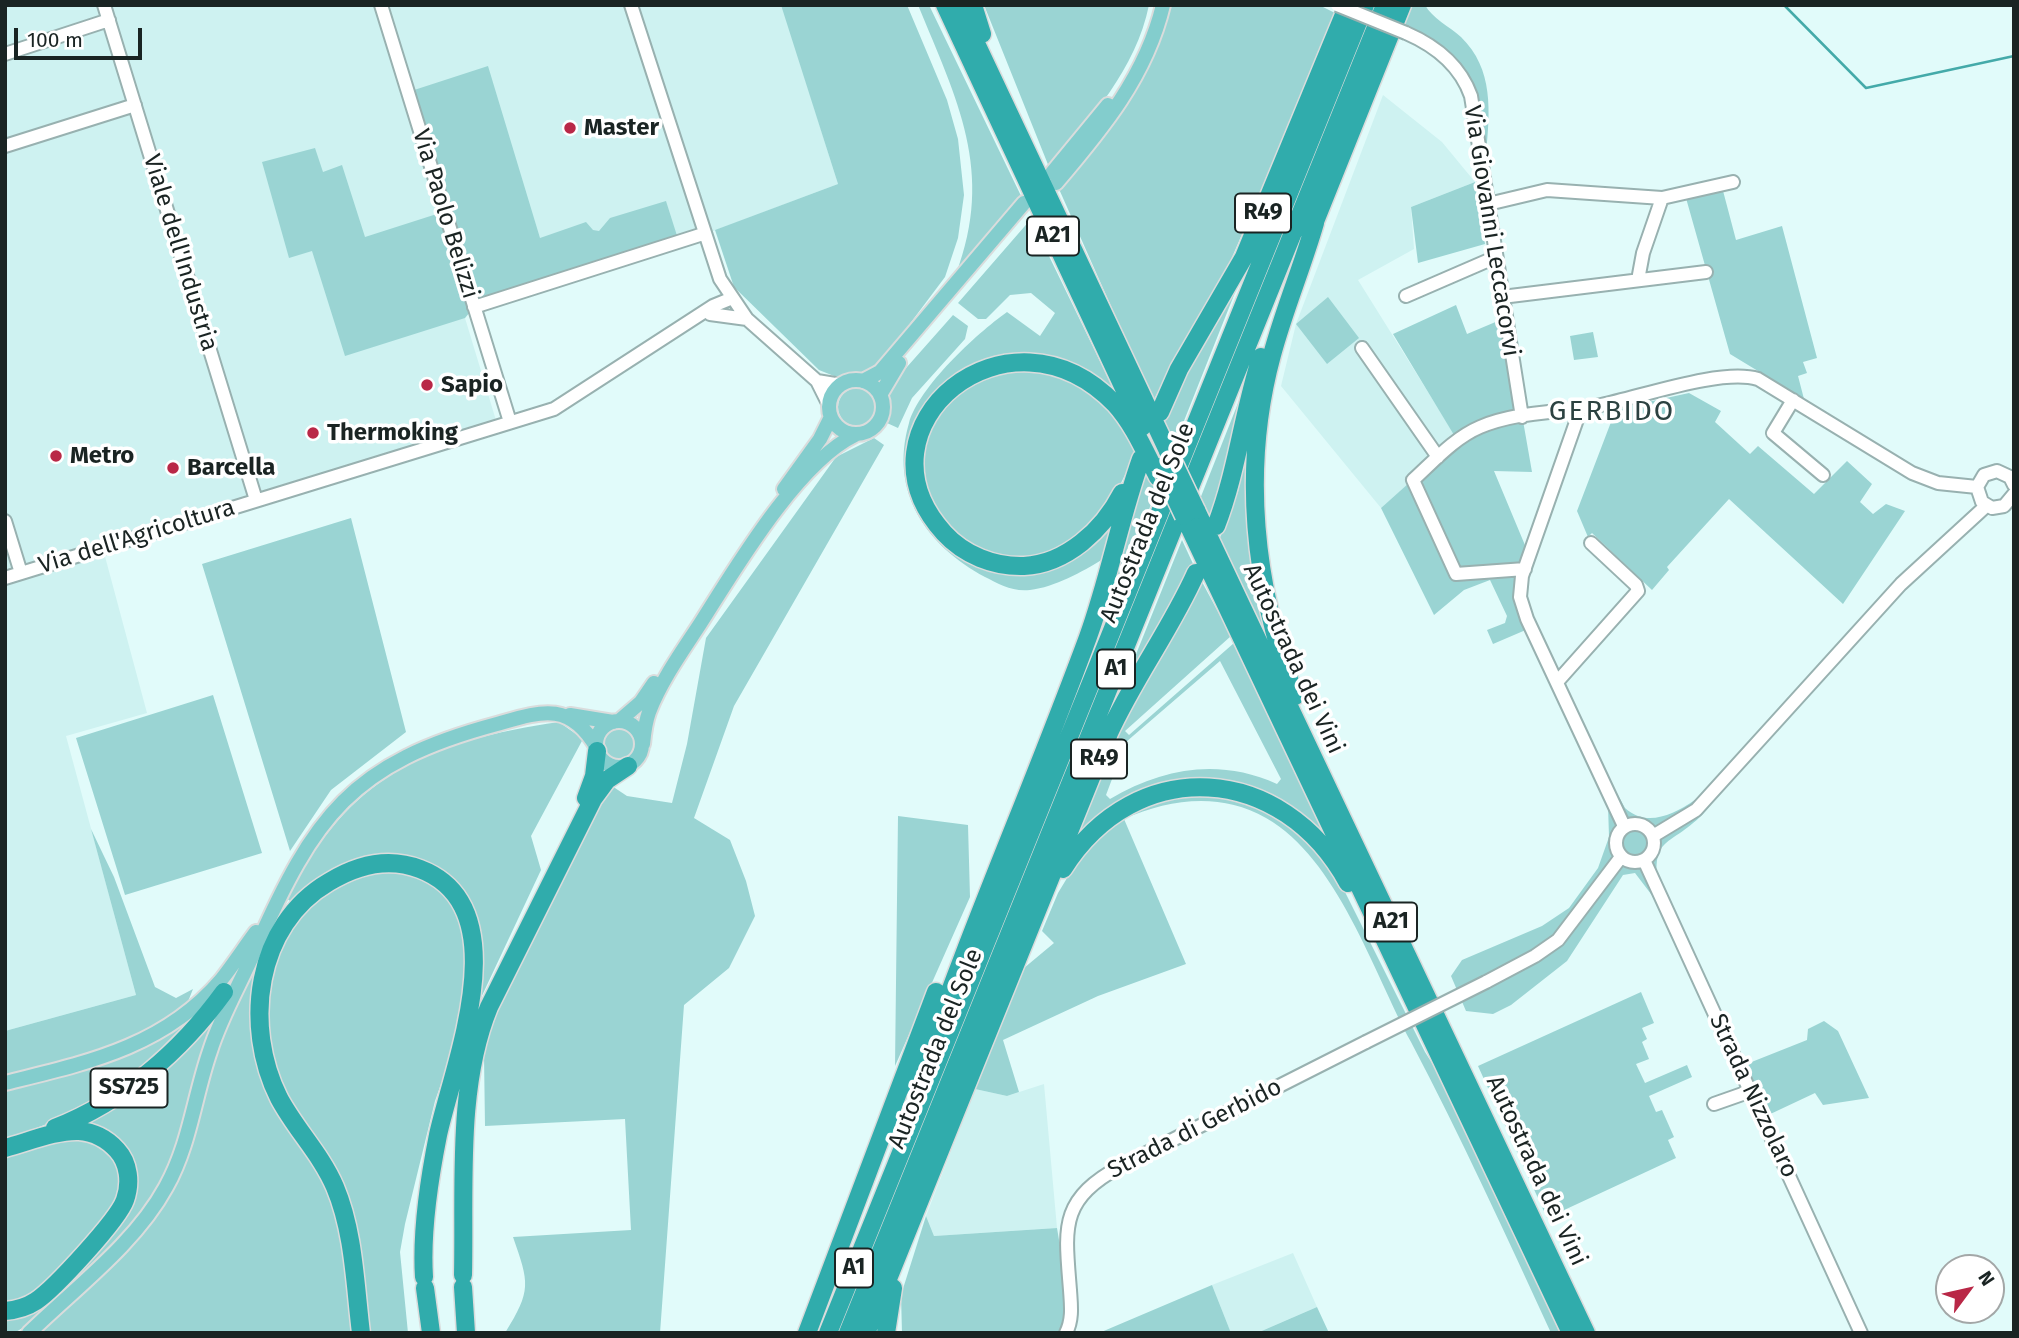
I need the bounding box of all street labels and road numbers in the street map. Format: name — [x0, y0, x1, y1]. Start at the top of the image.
street label: Via Giovanni Leccacorvi — [1457, 103, 1525, 359]
street label: Via Paolo Belizzi — [406, 126, 484, 302]
street label: Viale dell'Industria — [136, 151, 224, 355]
road number: R49 — [1235, 194, 1291, 232]
road number: A21 — [1027, 216, 1079, 256]
street label: Autostrada del Sole — [1095, 419, 1201, 627]
street label: Via dell'Agricoltura — [35, 493, 239, 581]
street label: Autostrada dei Vini — [1236, 559, 1350, 759]
road number: A1 — [1097, 650, 1135, 688]
road number: R49 — [1071, 740, 1127, 778]
road number: A21 — [1365, 903, 1417, 942]
street label: Autostrada del Sole — [883, 945, 989, 1153]
street label: Strada Nizzolaro — [1702, 1009, 1804, 1183]
road number: SS725 — [90, 1068, 168, 1107]
street label: Autostrada dei Vini — [1479, 1071, 1593, 1271]
street label: Strada di Gerbido — [1103, 1073, 1287, 1185]
road number: A1 — [835, 1248, 873, 1288]

